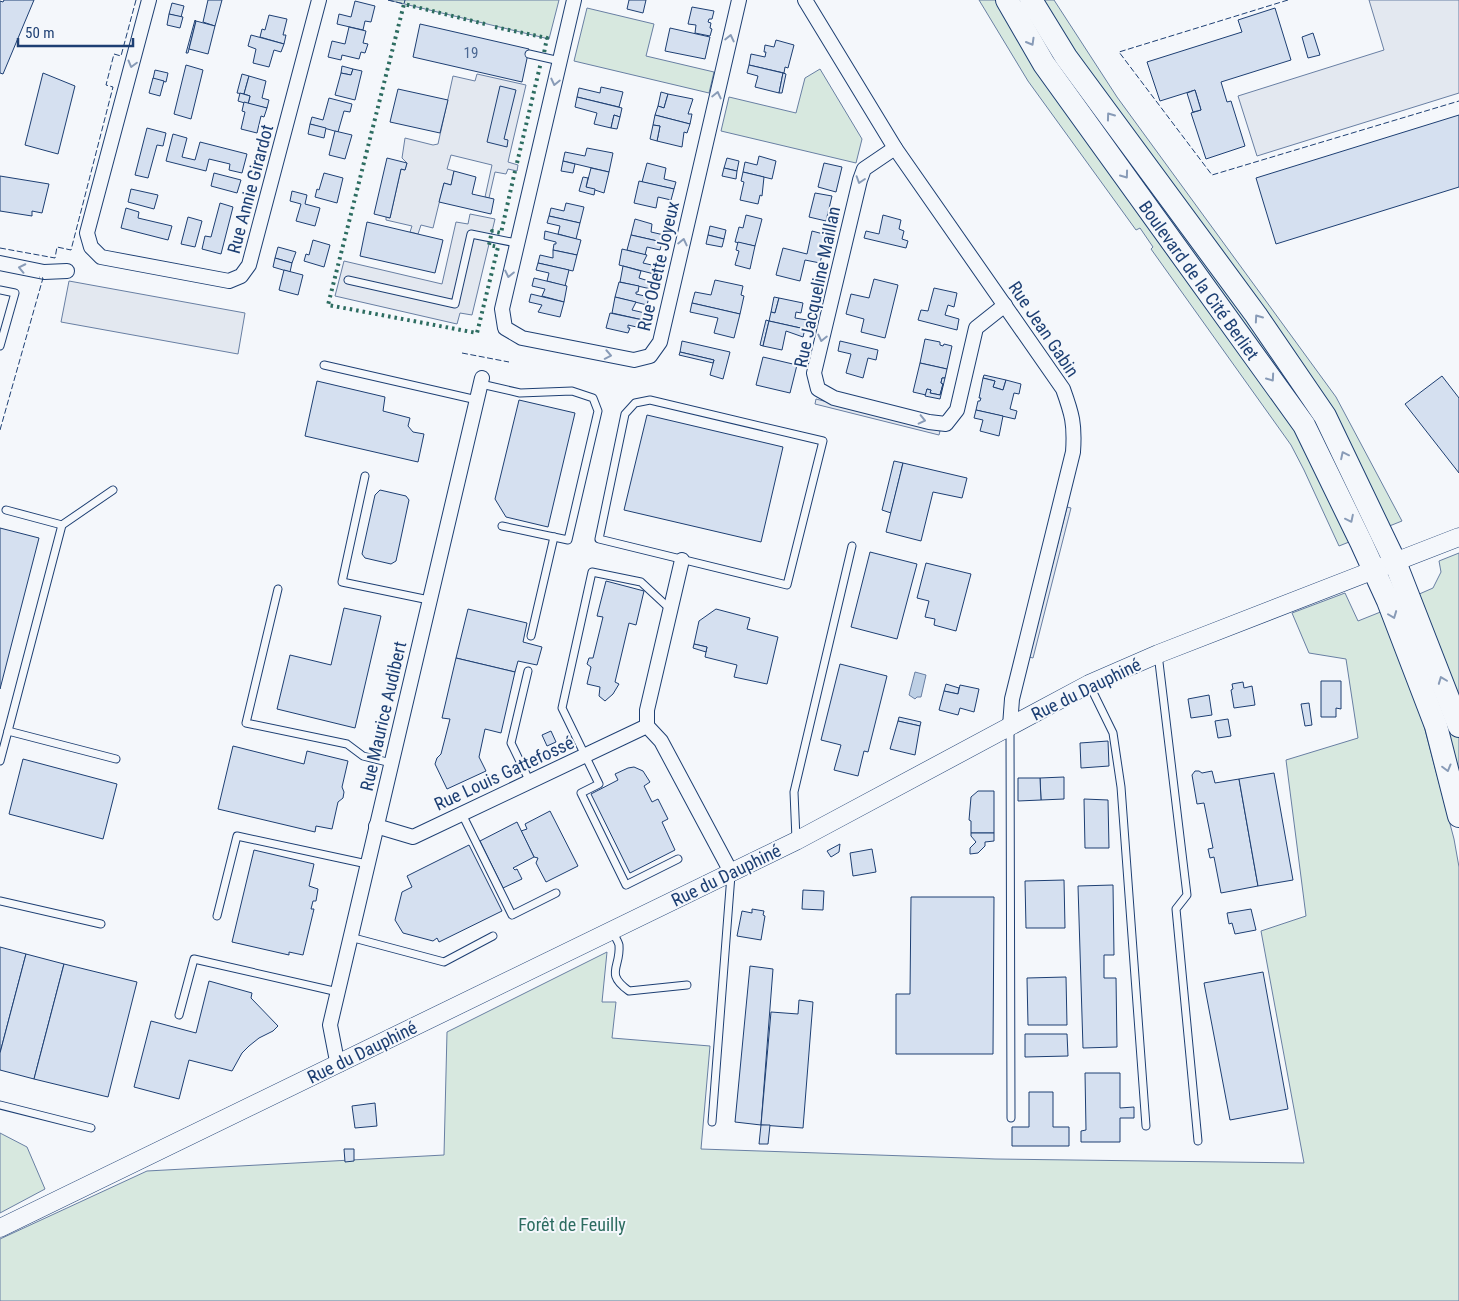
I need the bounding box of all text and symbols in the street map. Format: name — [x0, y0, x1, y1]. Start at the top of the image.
scale bar — [18, 15, 132, 47]
text: 50 m — [25, 24, 55, 42]
one-way arrow — [724, 33, 735, 42]
one-way arrow — [1025, 37, 1035, 46]
house number: 19 — [464, 44, 478, 62]
one-way arrow — [127, 60, 138, 69]
one-way arrow — [550, 77, 561, 86]
one-way arrow — [711, 90, 722, 99]
one-way arrow — [1107, 113, 1115, 122]
street label: Rue Annie Girardot — [223, 122, 277, 256]
one-way arrow — [1119, 169, 1127, 178]
one-way arrow — [856, 175, 866, 183]
street label: Boulevard de la Cité Berliet — [1135, 196, 1264, 364]
street label: Rue Odette Joyeux — [633, 199, 683, 333]
street label: Rue Jacqueline Maillan — [790, 205, 844, 369]
one-way arrow — [677, 238, 688, 247]
one-way arrow — [17, 263, 26, 274]
one-way arrow — [505, 269, 515, 278]
street label: Rue Jean Gabin — [1004, 277, 1084, 381]
one-way arrow — [1255, 314, 1264, 324]
one-way arrow — [817, 333, 828, 342]
one-way arrow — [603, 349, 612, 359]
one-way arrow — [1265, 372, 1274, 382]
one-way arrow — [918, 414, 927, 425]
one-way arrow — [1340, 451, 1350, 460]
one-way arrow — [1344, 514, 1354, 523]
one-way arrow — [1387, 610, 1397, 619]
street label: Rue Maurice Audibert — [356, 639, 410, 793]
street label: Rue du Dauphiné — [1028, 653, 1144, 725]
one-way arrow — [1438, 676, 1448, 685]
street label: Rue Louis Gattefossé — [431, 731, 577, 815]
one-way arrow — [1441, 764, 1451, 772]
street label: Rue du Dauphiné — [668, 839, 784, 911]
street label: Rue du Dauphiné — [304, 1016, 420, 1088]
park label: Forêt de Feuilly — [518, 1214, 626, 1235]

